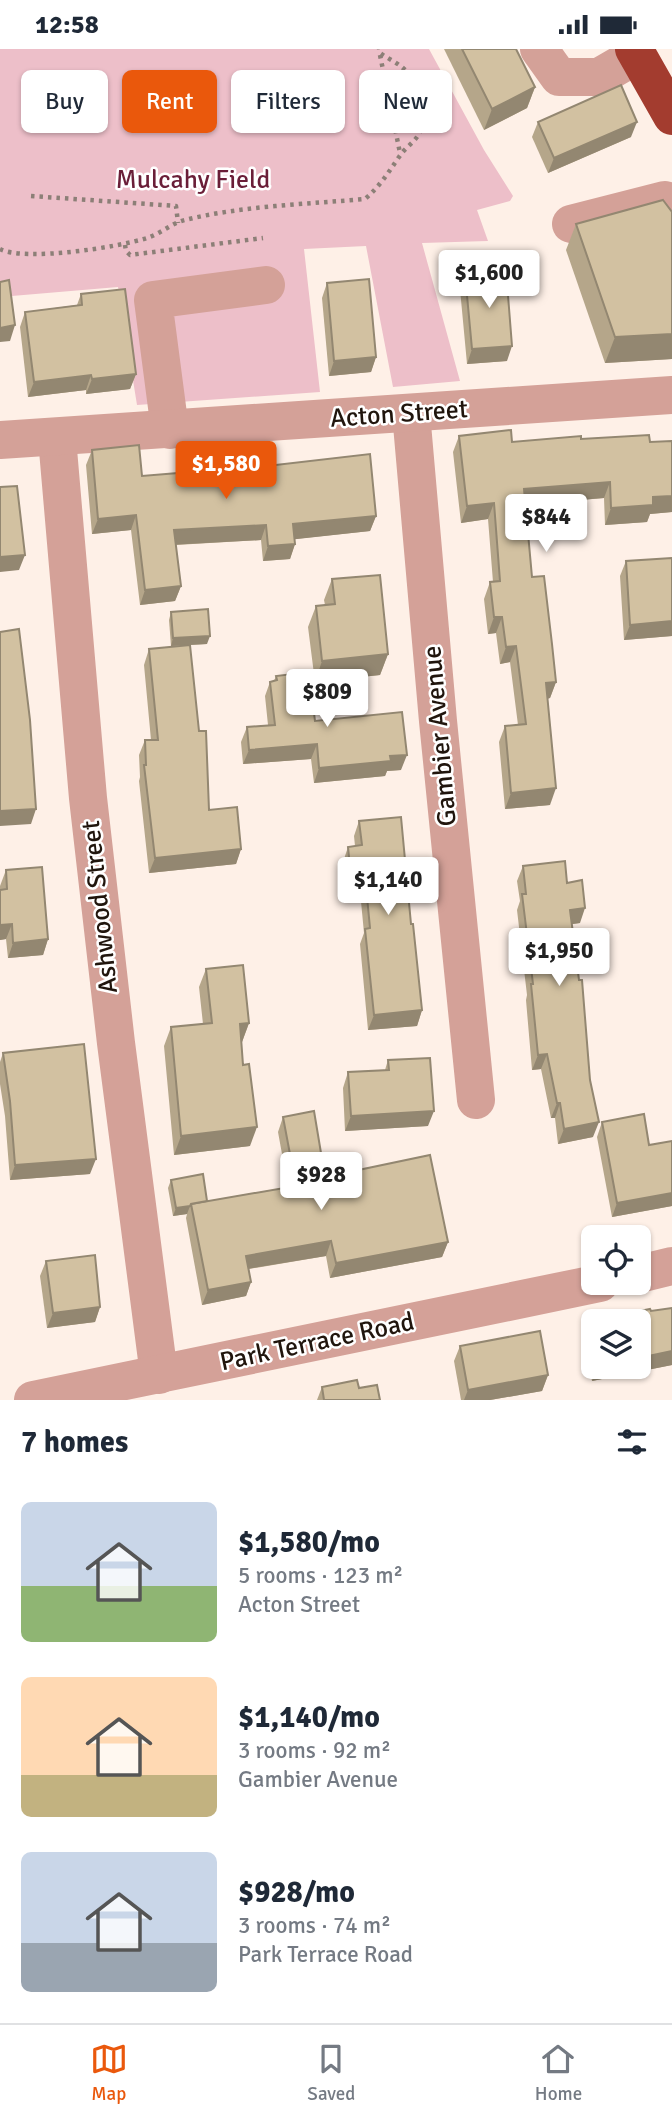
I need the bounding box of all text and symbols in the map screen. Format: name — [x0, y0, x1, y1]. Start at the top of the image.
text: 12:58 — [35, 9, 99, 41]
chip: Buy — [21, 70, 108, 133]
chip: Rent — [122, 70, 217, 133]
chip: Filters — [231, 70, 345, 133]
chip: New — [359, 70, 452, 133]
park label: Mulcahy Field — [116, 164, 270, 196]
pin: $1,600 — [432, 251, 546, 310]
text: $1,600 — [455, 258, 523, 287]
street label: Acton Street — [329, 393, 469, 435]
pin: $1,580 — [169, 441, 283, 501]
text: $1,580 — [192, 449, 260, 478]
pin: $844 — [505, 495, 587, 554]
text: $844 — [521, 502, 571, 531]
street label: Gambier Avenue — [416, 644, 464, 828]
pin: $809 — [286, 669, 368, 729]
text: $809 — [302, 677, 352, 706]
street label: Ashwood Street — [75, 819, 125, 995]
pin: $1,140 — [331, 857, 445, 917]
text: $1,140 — [354, 865, 422, 894]
pin: $1,950 — [502, 929, 616, 988]
text: $1,950 — [525, 936, 593, 965]
pin: $928 — [280, 1153, 362, 1212]
text: $928 — [296, 1160, 346, 1189]
map controls — [581, 1225, 651, 1379]
button: locate — [581, 1225, 651, 1295]
street label: Park Terrace Road — [217, 1306, 417, 1378]
button: layers — [581, 1309, 651, 1379]
icon: filters — [613, 1423, 651, 1461]
text: 7 homes — [21, 1424, 128, 1461]
text: $1,580/mo — [238, 1524, 380, 1561]
icon: home — [77, 1530, 161, 1614]
text: 5 rooms · 123 m² — [238, 1561, 403, 1590]
text: Acton Street — [238, 1590, 360, 1619]
text: $1,140/mo — [238, 1699, 380, 1736]
icon: home — [77, 1705, 161, 1789]
text: 3 rooms · 92 m² — [238, 1736, 391, 1765]
text: Gambier Avenue — [238, 1765, 398, 1794]
text: $928/mo — [238, 1874, 355, 1911]
icon: home — [77, 1880, 161, 1964]
text: 3 rooms · 74 m² — [238, 1911, 391, 1940]
text: Park Terrace Road — [238, 1940, 413, 1969]
tab: Map — [90, 2040, 128, 2106]
tab: Saved — [307, 2040, 355, 2106]
tab: Home — [535, 2040, 582, 2106]

